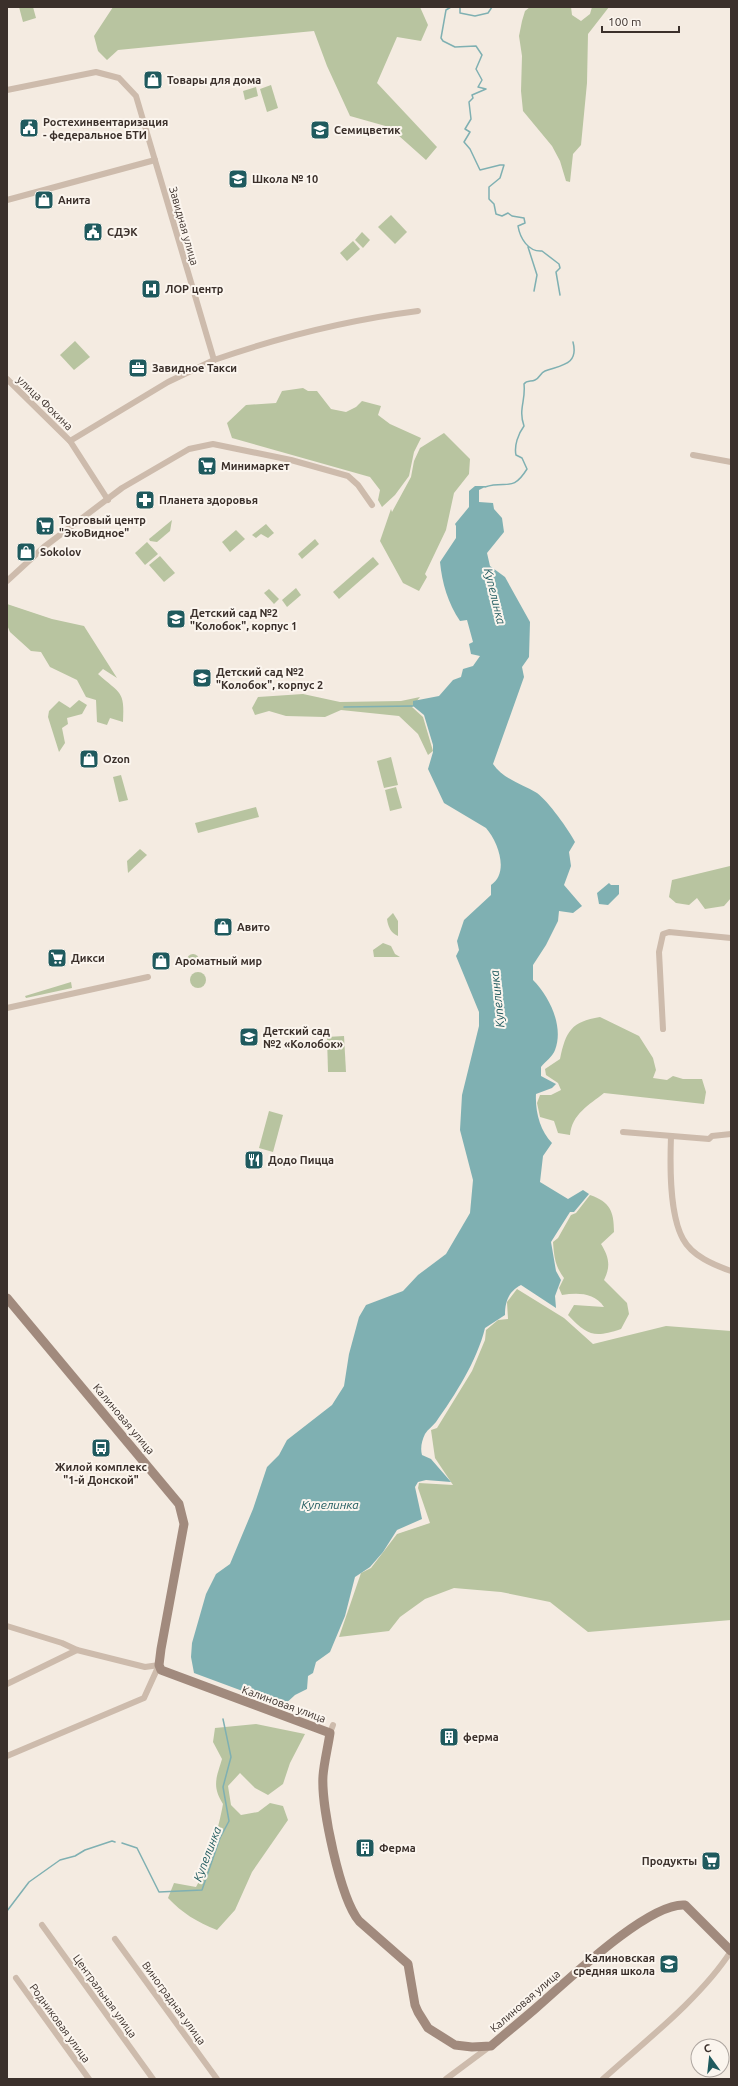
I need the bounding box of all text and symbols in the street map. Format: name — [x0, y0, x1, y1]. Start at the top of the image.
scale bar — [602, 8, 679, 34]
text: 100 m — [608, 15, 641, 28]
shop icon: Товары для дома — [142, 69, 164, 91]
place label: Товары для дома — [167, 74, 261, 86]
place label: Ростехинвентаризация - федеральное БТИ — [43, 116, 168, 141]
public building icon: Ростехинвентаризация - федеральное БТИ — [18, 117, 40, 139]
school or university icon: Семицветик — [309, 119, 331, 141]
place label: Семицветик — [334, 124, 401, 136]
school or university icon: Школа № 10 — [227, 168, 249, 190]
place label: Школа № 10 — [252, 173, 318, 185]
street label: Завидная улица — [167, 185, 201, 267]
shop icon: Анита — [33, 189, 55, 211]
place label: Анита — [58, 194, 91, 206]
public building icon: СДЭК — [82, 221, 104, 243]
place label: СДЭК — [107, 226, 138, 238]
hospital icon: ЛОР центр — [140, 278, 162, 300]
place label: ЛОР центр — [165, 283, 224, 295]
office icon: Завидное Такси — [127, 357, 149, 379]
place label: Завидное Такси — [152, 362, 237, 374]
street label: улица Фокина — [15, 373, 75, 433]
supermarket icon: Минимаркет — [196, 455, 218, 477]
place label: Минимаркет — [221, 460, 290, 472]
pharmacy icon: Планета здоровья — [134, 489, 156, 511]
place label: Планета здоровья — [159, 494, 258, 506]
place label: Торговый центр "ЭкоВидное" — [59, 514, 146, 539]
supermarket icon: Торговый центр "ЭкоВидное" — [34, 515, 56, 537]
shop icon: Sokolov — [15, 541, 37, 563]
place label: Sokolov — [40, 546, 81, 558]
water label: Купелинка — [482, 566, 508, 626]
place label: Детский сад №2 "Колобок", корпус 1 — [190, 607, 297, 632]
school or university icon: Детский сад №2 "Колобок", корпус 1 — [165, 608, 187, 630]
place label: Детский сад №2 "Колобок", корпус 2 — [216, 666, 323, 691]
school or university icon: Детский сад №2 "Колобок", корпус 2 — [191, 667, 213, 689]
shop icon: Ozon — [78, 748, 100, 770]
place label: Ozon — [103, 753, 130, 765]
shop icon: Авито — [212, 916, 234, 938]
place label: Авито — [237, 921, 270, 933]
supermarket icon: Дикси — [46, 947, 68, 969]
shop icon: Ароматный мир — [150, 950, 172, 972]
place label: Дикси — [71, 952, 105, 964]
place label: Ароматный мир — [175, 955, 262, 967]
water label: Купелинка — [487, 969, 506, 1028]
place label: Детский сад №2 «Колобок» — [263, 1025, 343, 1050]
school or university icon: Детский сад №2 «Колобок» — [238, 1026, 260, 1048]
restaurant icon: Додо Пицца — [243, 1149, 265, 1171]
place label: Додо Пицца — [268, 1154, 334, 1166]
street label: Калиновая улица — [91, 1381, 157, 1457]
bus stop icon: Жилой комплекс "1-й Донской" — [90, 1437, 112, 1459]
place label: Жилой комплекс "1-й Донской" — [55, 1461, 147, 1486]
water label: Купелинка — [301, 1498, 359, 1511]
street label: Калиновая улица — [240, 1683, 328, 1725]
building icon: ферма — [438, 1726, 460, 1748]
place label: ферма — [463, 1731, 499, 1743]
water label: Купелинка — [191, 1824, 224, 1883]
building icon: Ферма — [354, 1837, 376, 1859]
place label: Ферма — [379, 1842, 416, 1854]
supermarket icon: Продукты — [700, 1850, 722, 1872]
place label: Продукты — [642, 1855, 697, 1867]
street label: Центральная улица — [71, 1952, 139, 2040]
place label: Калиновская средняя школа — [573, 1952, 655, 1977]
school or university icon: Калиновская средняя школа — [658, 1953, 680, 1975]
street label: Виноградная улица — [140, 1959, 208, 2047]
street label: Калиновая улица — [488, 1967, 562, 2035]
street label: Родниковая улица — [27, 1981, 93, 2065]
north arrow — [690, 2038, 730, 2078]
text: С — [702, 2042, 712, 2055]

